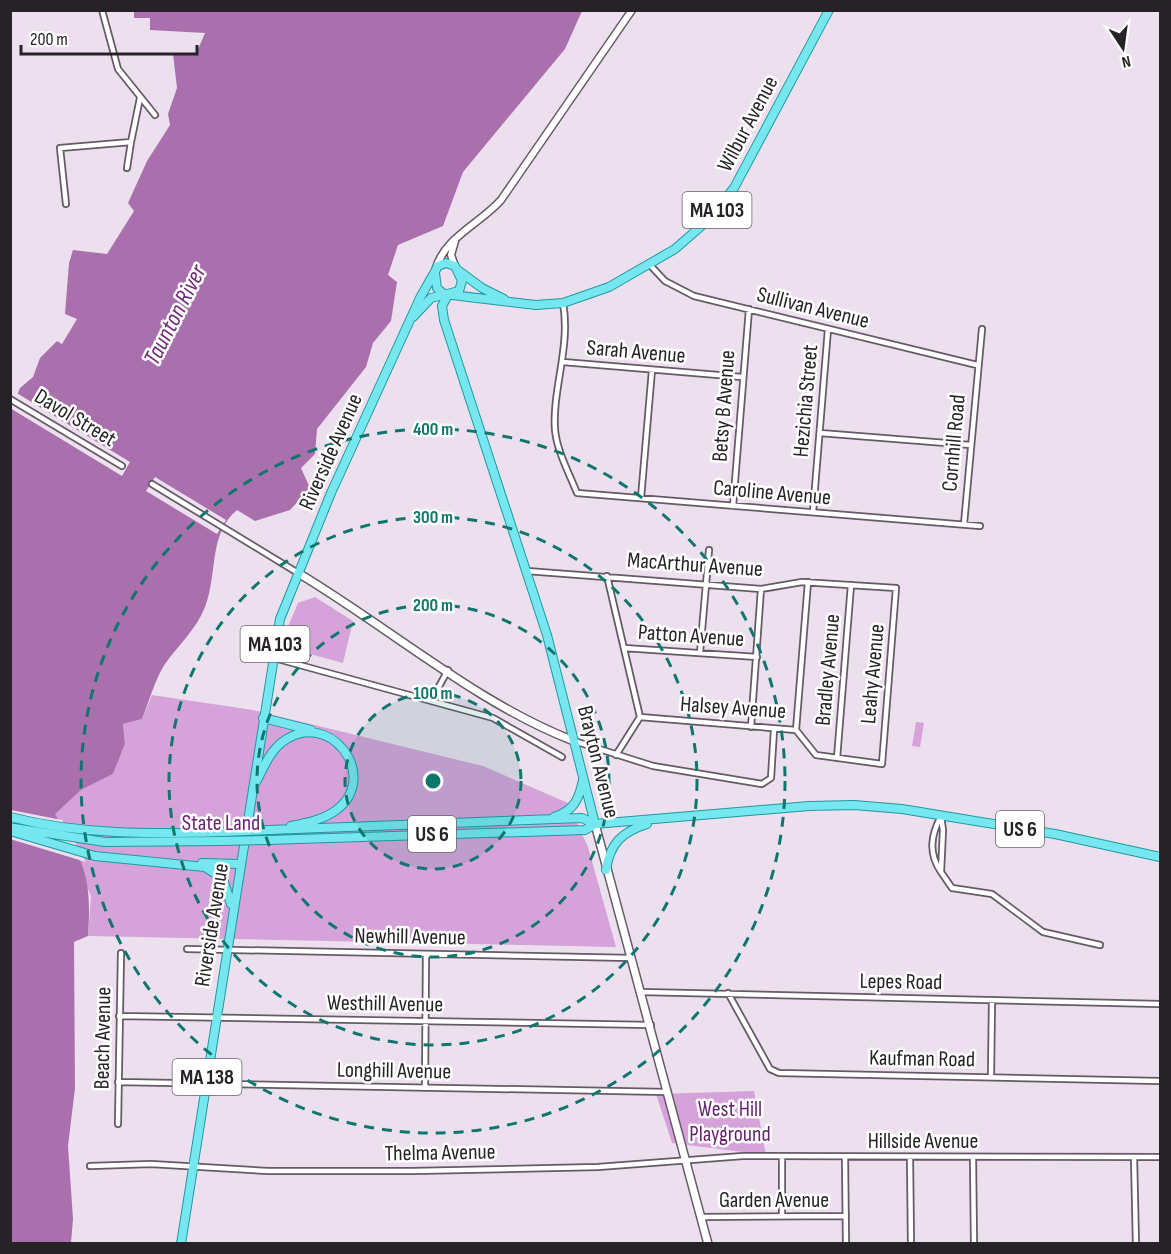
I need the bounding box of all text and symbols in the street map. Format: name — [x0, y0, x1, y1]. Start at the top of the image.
scale bar — [21, 18, 196, 56]
north arrow — [1093, 18, 1153, 78]
text: 200 m — [30, 29, 68, 50]
text: N — [1120, 51, 1132, 71]
street label: Wilbur Avenue — [712, 72, 784, 176]
road number: MA 103 — [682, 192, 752, 228]
water label: Taunton River — [137, 259, 213, 370]
street label: Sullivan Avenue — [754, 281, 872, 335]
street label: Sarah Avenue — [585, 334, 687, 370]
street label: Hezichia Street — [788, 343, 824, 458]
street label: Betsy B Avenue — [707, 349, 741, 463]
street label: Davol Street — [29, 383, 121, 453]
street label: Riverside Avenue — [293, 390, 369, 514]
street label: Cornhill Road — [936, 393, 972, 493]
text: 400 m — [413, 419, 453, 440]
street label: Caroline Avenue — [712, 474, 832, 512]
text: 300 m — [413, 507, 453, 528]
street label: MacArthur Avenue — [626, 547, 764, 583]
text: 200 m — [413, 595, 453, 616]
street label: Bradley Avenue — [810, 613, 846, 727]
street label: Patton Avenue — [637, 619, 745, 653]
street label: Leahy Avenue — [855, 623, 891, 725]
road number: MA 103 — [240, 626, 310, 662]
text: 100 m — [414, 683, 453, 704]
street label: Halsey Avenue — [679, 691, 787, 725]
street label: Brayton Avenue — [571, 703, 625, 821]
centre of rings — [423, 771, 443, 791]
park label: State Land — [182, 810, 260, 837]
road number: US 6 — [996, 811, 1044, 847]
road number: US 6 — [408, 816, 456, 852]
street label: Riverside Avenue — [189, 861, 235, 989]
street label: Newhill Avenue — [354, 923, 466, 951]
street label: Lepes Road — [859, 968, 943, 996]
street label: Beach Avenue — [89, 986, 117, 1090]
street label: Westhill Avenue — [327, 989, 443, 1019]
street label: Kaufman Road — [869, 1045, 975, 1073]
street label: Longhill Avenue — [337, 1057, 451, 1085]
road number: MA 138 — [172, 1059, 242, 1095]
park label: West Hill Playground — [689, 1096, 771, 1148]
street label: Hillside Avenue — [868, 1128, 978, 1155]
street label: Thelma Avenue — [384, 1139, 496, 1167]
street label: Garden Avenue — [719, 1187, 829, 1214]

